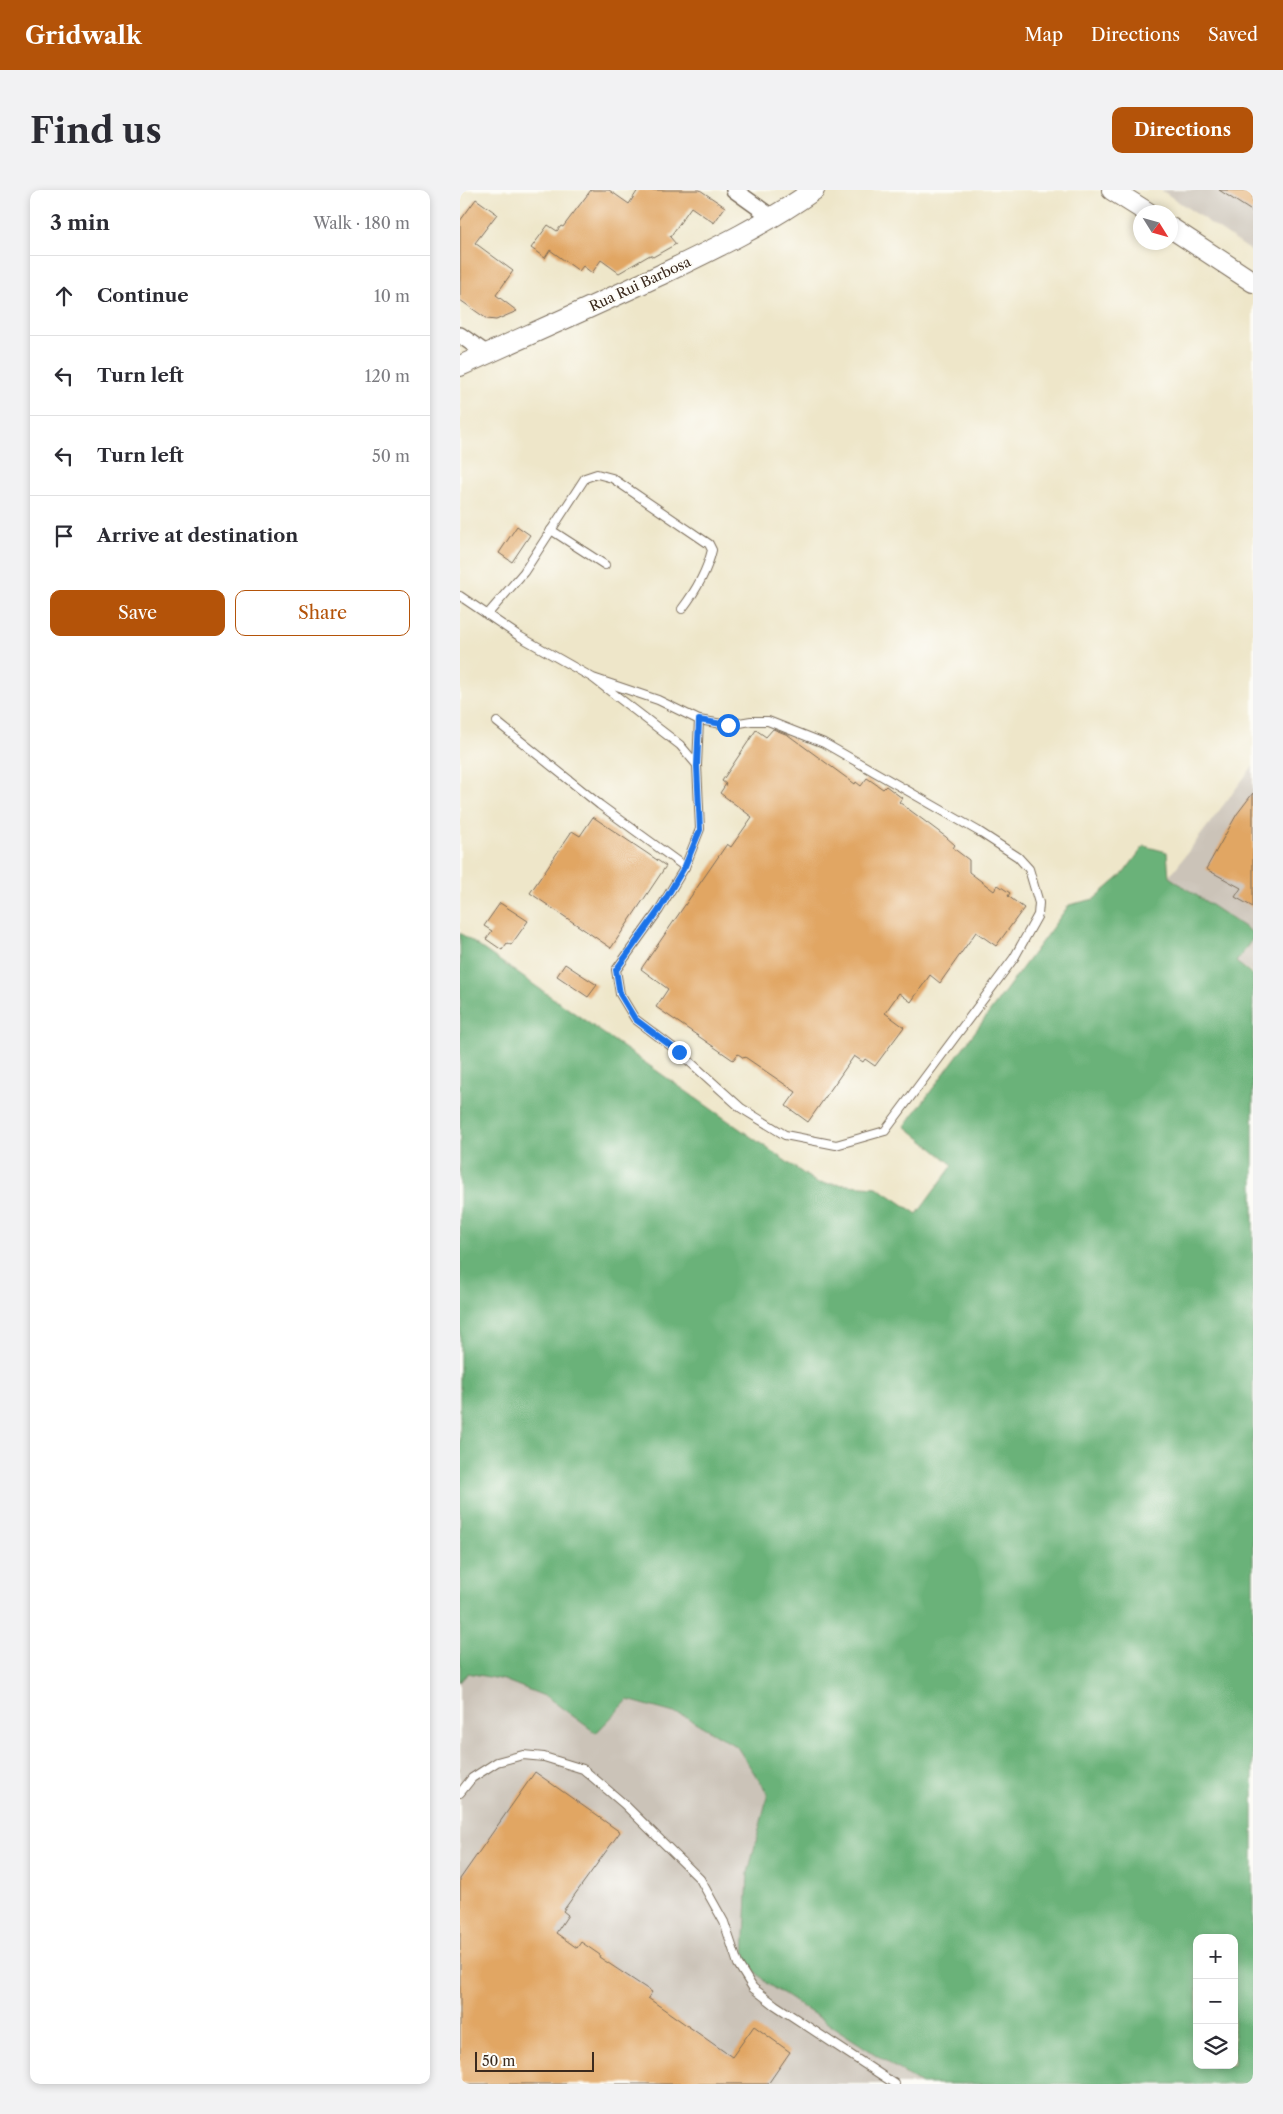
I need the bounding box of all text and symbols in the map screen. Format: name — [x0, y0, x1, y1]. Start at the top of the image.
text: Gridwalk — [25, 21, 142, 50]
text: Map — [1024, 24, 1063, 46]
text: Directions — [1091, 24, 1180, 46]
text: Saved — [1208, 24, 1258, 46]
button: Directions — [1112, 107, 1253, 153]
text: Find us — [30, 109, 162, 152]
north arrow — [1133, 205, 1178, 250]
text: 3 min — [50, 210, 110, 235]
text: Walk · 180 m — [313, 213, 410, 233]
street label: Rua Rui Barbosa — [586, 252, 694, 315]
icon: ahead — [50, 282, 78, 310]
text: Continue — [97, 284, 189, 307]
text: 10 m — [374, 286, 410, 306]
icon: left — [50, 362, 78, 390]
text: Turn left — [97, 364, 184, 387]
text: 120 m — [365, 366, 410, 386]
icon: left — [50, 442, 78, 470]
text: Turn left — [97, 444, 184, 467]
text: 50 m — [372, 446, 410, 466]
icon: arrive — [50, 522, 78, 550]
text: Arrive at destination — [97, 524, 298, 547]
button: Save — [50, 590, 225, 636]
button: Share — [235, 590, 410, 636]
route start — [717, 714, 740, 737]
route end — [668, 1041, 691, 1064]
map controls — [1193, 1934, 1238, 2069]
button: + — [1193, 1934, 1238, 1979]
button: − — [1193, 1979, 1238, 2024]
button: layers — [1193, 2024, 1238, 2069]
scale bar — [475, 2049, 594, 2072]
text: 50 m — [482, 2052, 515, 2070]

